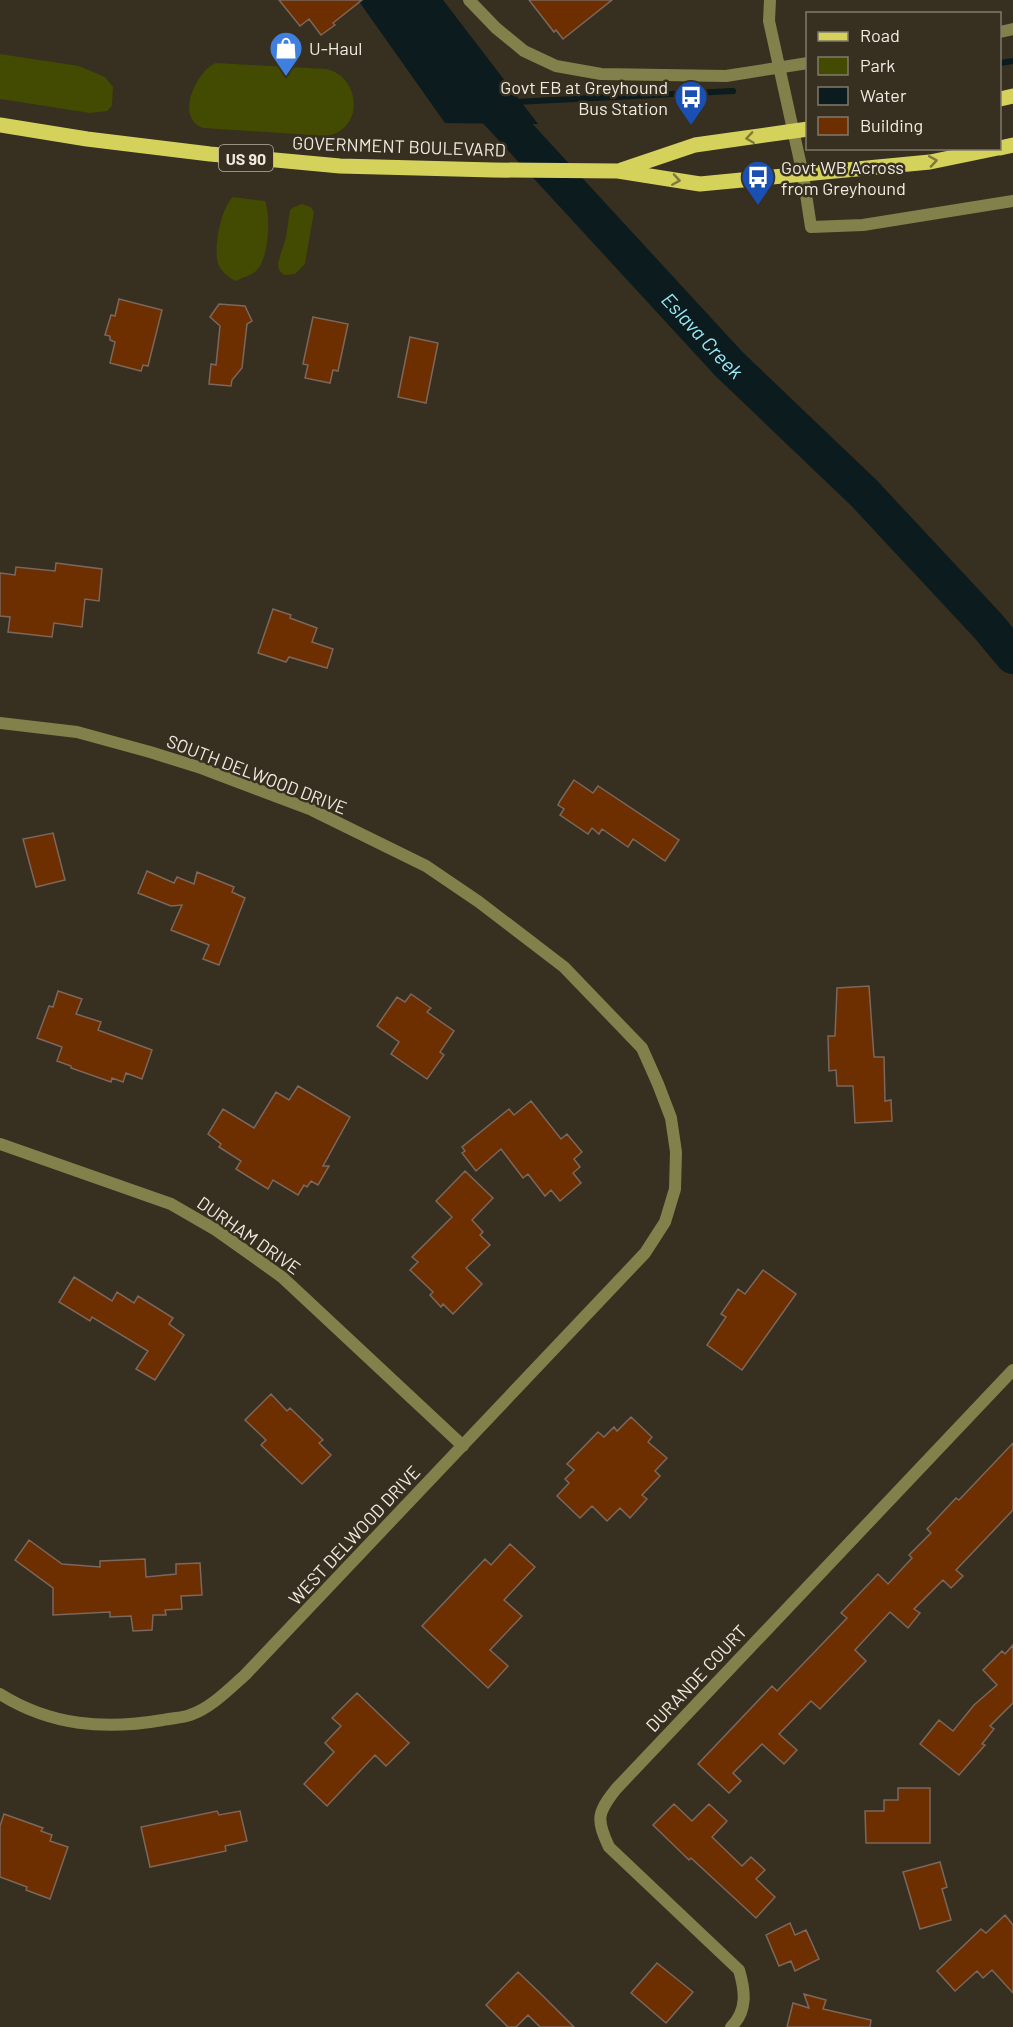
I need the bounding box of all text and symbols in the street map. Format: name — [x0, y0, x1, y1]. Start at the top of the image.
legend — [806, 12, 1001, 150]
text: Road — [860, 24, 900, 46]
shop icon: U-Haul — [268, 30, 304, 77]
place label: U-Haul — [309, 37, 363, 59]
text: Park — [860, 54, 895, 76]
place label: Govt EB at Greyhound Bus Station — [500, 76, 668, 119]
bus stop icon: Govt EB at Greyhound Bus Station — [673, 79, 709, 126]
text: Water — [860, 84, 907, 106]
text: Building — [860, 114, 923, 136]
street label: GOVERNMENT BOULEVARD — [292, 131, 506, 161]
one-way arrow — [745, 131, 754, 143]
road number: US 90 — [219, 145, 273, 171]
place label: Govt WB Across from Greyhound — [781, 156, 906, 199]
one-way arrow — [928, 156, 937, 168]
bus stop icon: Govt WB Across from Greyhound — [740, 159, 776, 206]
one-way arrow — [671, 173, 681, 186]
water label: Eslava Creek — [657, 287, 748, 383]
street label: SOUTH DELWOOD DRIVE — [164, 729, 350, 819]
street label: DURHAM DRIVE — [193, 1191, 305, 1279]
street label: WEST DELWOOD DRIVE — [284, 1461, 424, 1609]
street label: DURANDE COURT — [641, 1620, 751, 1736]

